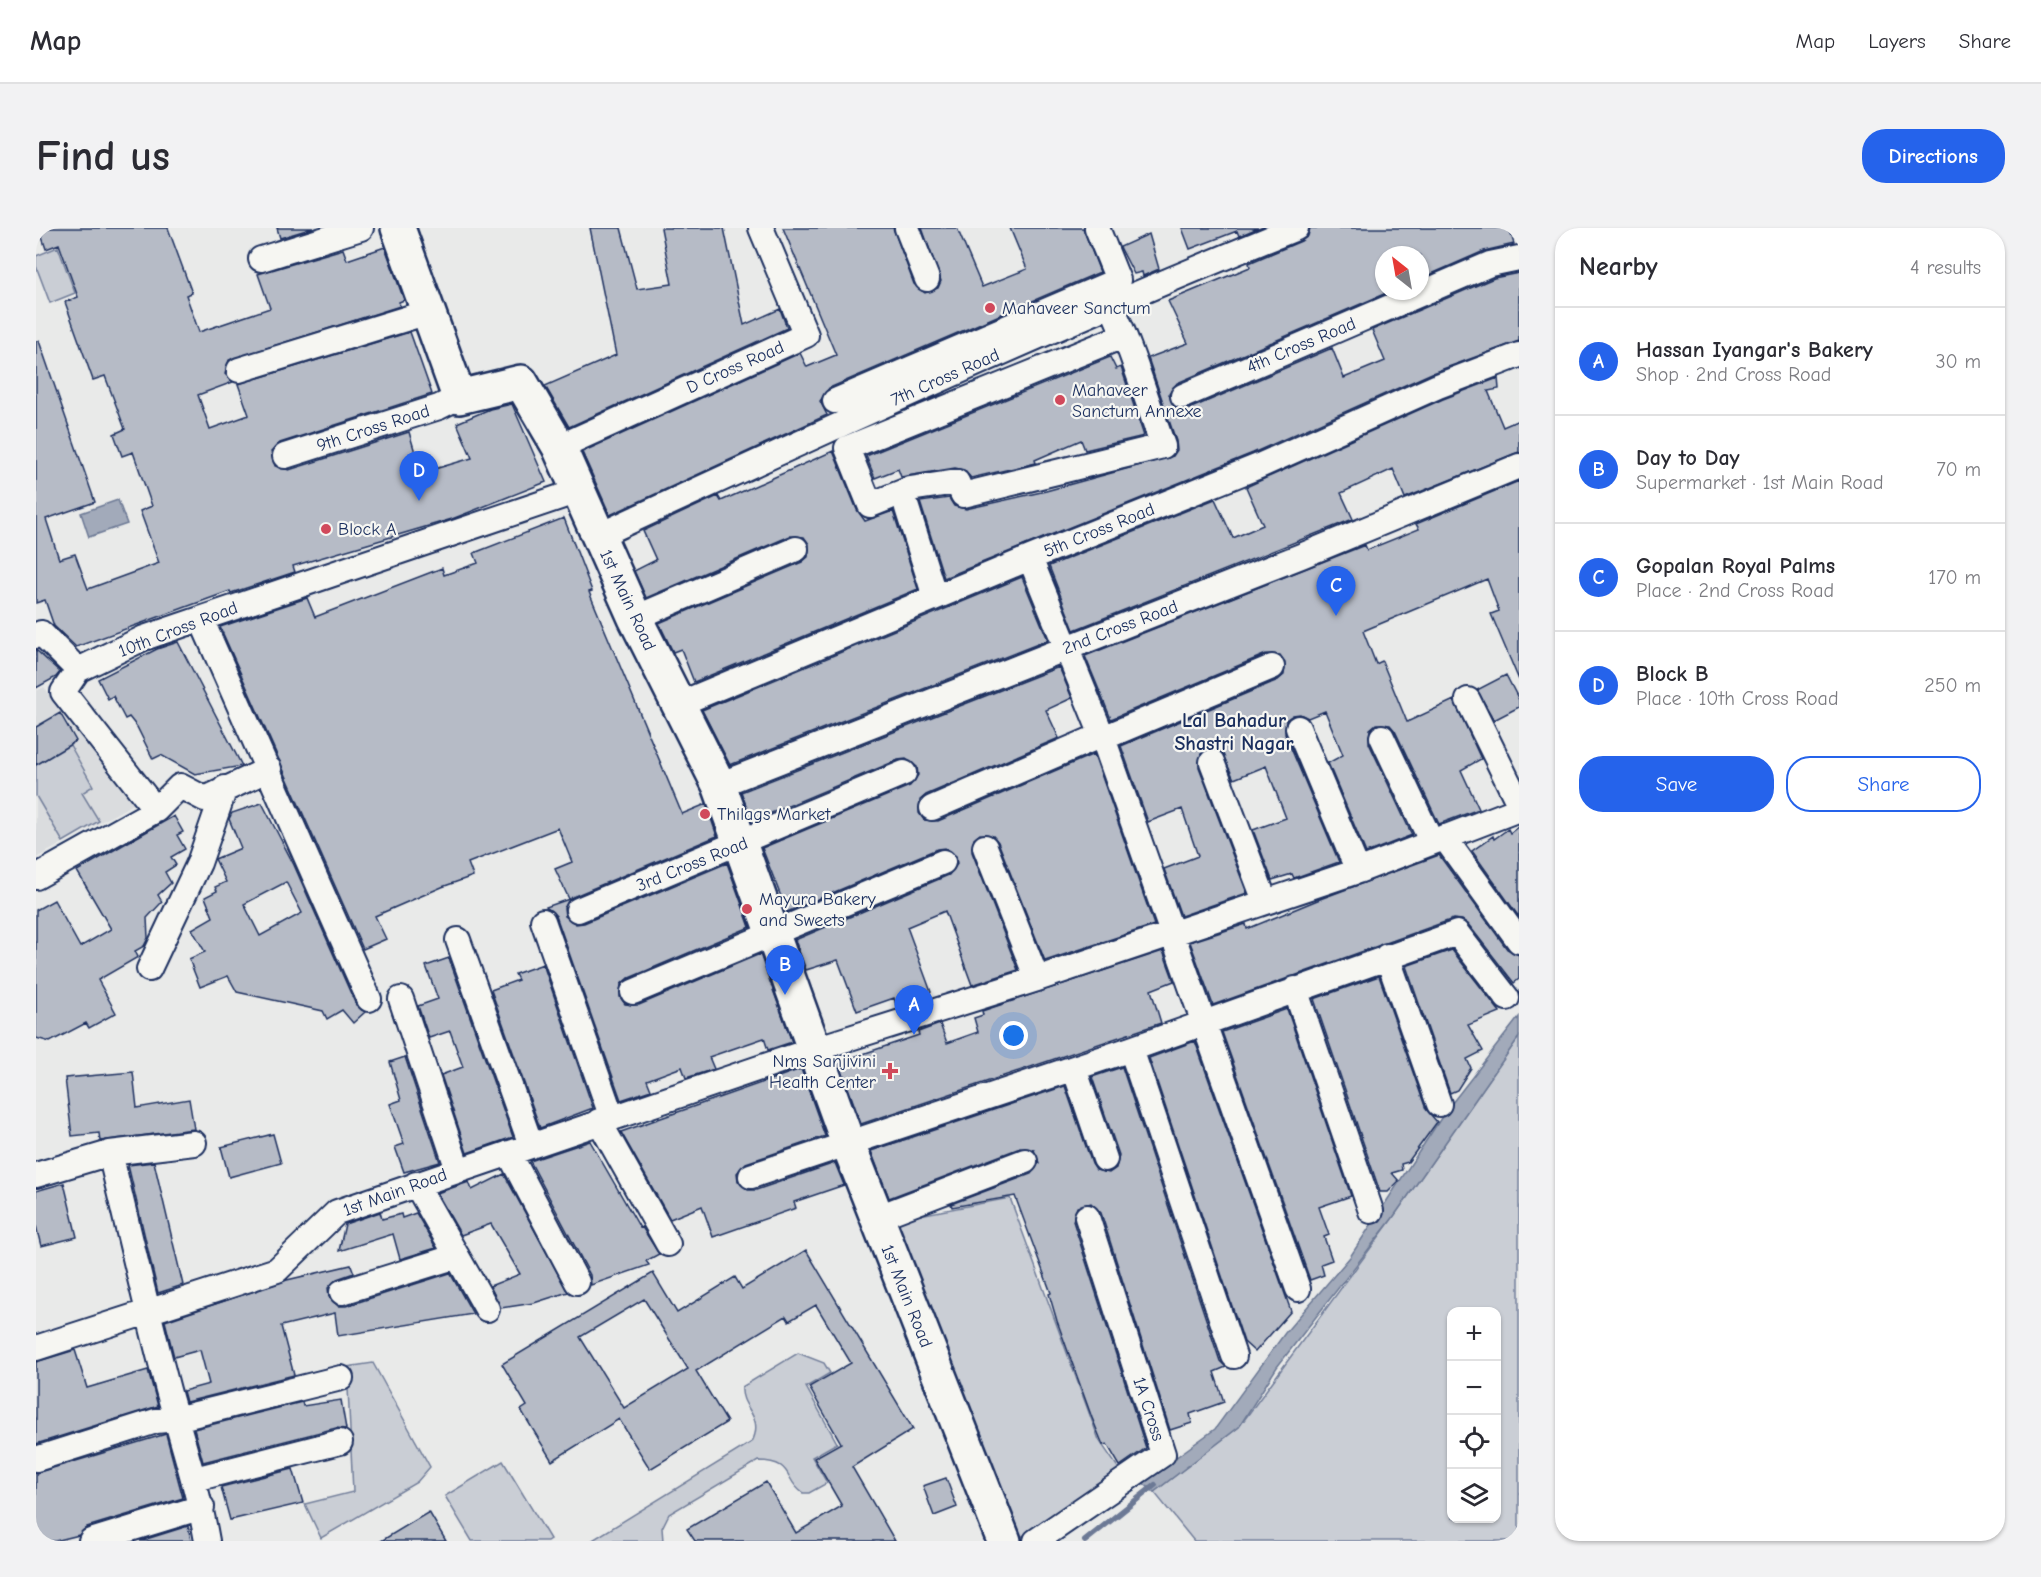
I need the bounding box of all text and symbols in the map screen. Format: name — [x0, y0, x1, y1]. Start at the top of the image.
text: Map — [30, 25, 81, 57]
text: Map — [1796, 29, 1835, 53]
text: Layers — [1868, 29, 1926, 53]
text: Share — [1959, 29, 2011, 53]
button: Directions — [1862, 129, 2005, 183]
text: Find us — [36, 132, 170, 181]
north arrow — [1375, 246, 1429, 300]
text: Nearby — [1579, 252, 1658, 282]
text: 4 results — [1910, 256, 1981, 279]
place label: Mahaveer Sanctum — [1002, 298, 1151, 319]
marker: Mahaveer Sanctum — [983, 301, 997, 315]
street label: 4th Cross Road — [1243, 313, 1359, 378]
street label: D Cross Road — [683, 337, 787, 398]
text: Hassan Iyangar's Bakery — [1636, 337, 1873, 363]
street label: 7th Cross Road — [888, 344, 1003, 411]
text: A — [1593, 350, 1604, 373]
text: 30 m — [1935, 350, 1981, 373]
text: Shop · 2nd Cross Road — [1636, 363, 1831, 386]
place label: Mahaveer Sanctum Annexe — [1072, 380, 1202, 422]
marker: Mahaveer Sanctum Annexe — [1053, 393, 1067, 407]
street label: 9th Cross Road — [314, 400, 432, 457]
text: Day to Day — [1636, 445, 1740, 471]
pin: D — [400, 452, 439, 501]
text: B — [1592, 458, 1605, 481]
text: 70 m — [1936, 458, 1981, 481]
text: Supermarket · 1st Main Road — [1636, 471, 1884, 494]
street label: 5th Cross Road — [1041, 499, 1158, 562]
place label: Block A — [338, 519, 396, 540]
marker: Block A — [319, 522, 333, 536]
street label: 1st Main Road — [595, 546, 660, 654]
text: Gopalan Royal Palms — [1636, 553, 1835, 579]
pin: C — [1316, 566, 1356, 616]
text: C — [1592, 566, 1605, 589]
text: 170 m — [1928, 566, 1981, 589]
text: Place · 2nd Cross Road — [1636, 579, 1834, 602]
street label: 2nd Cross Road — [1059, 596, 1181, 659]
street label: 10th Cross Road — [116, 597, 241, 662]
text: Block B — [1636, 661, 1708, 687]
text: D — [1592, 674, 1605, 697]
text: 250 m — [1924, 674, 1981, 697]
text: Place · 10th Cross Road — [1636, 687, 1838, 710]
district label: Lal Bahadur Shastri Nagar — [1174, 709, 1294, 755]
button: Save — [1579, 756, 1774, 812]
button: Share — [1786, 756, 1981, 812]
place label: Thilags Market — [717, 804, 831, 825]
marker: Thilags Market — [698, 807, 712, 821]
street label: 3rd Cross Road — [633, 833, 751, 896]
place label: Mayura Bakery and Sweets — [759, 889, 877, 931]
marker: Mayura Bakery and Sweets — [740, 902, 754, 916]
pin: B — [766, 946, 804, 995]
pin: A — [894, 986, 934, 1035]
your location — [999, 1021, 1028, 1050]
place label: Nms Sanjivini Health Center — [769, 1051, 877, 1093]
marker: Nms Sanjivini Health Center — [881, 1062, 899, 1080]
street label: 1st Main Road — [340, 1164, 450, 1221]
street label: 1st Main Road — [876, 1242, 937, 1351]
map controls — [1447, 1307, 1501, 1523]
button: + — [1447, 1307, 1501, 1361]
button: − — [1447, 1361, 1501, 1415]
street label: 1A Cross — [1128, 1375, 1169, 1444]
button: locate — [1447, 1415, 1501, 1469]
button: layers — [1447, 1469, 1501, 1523]

